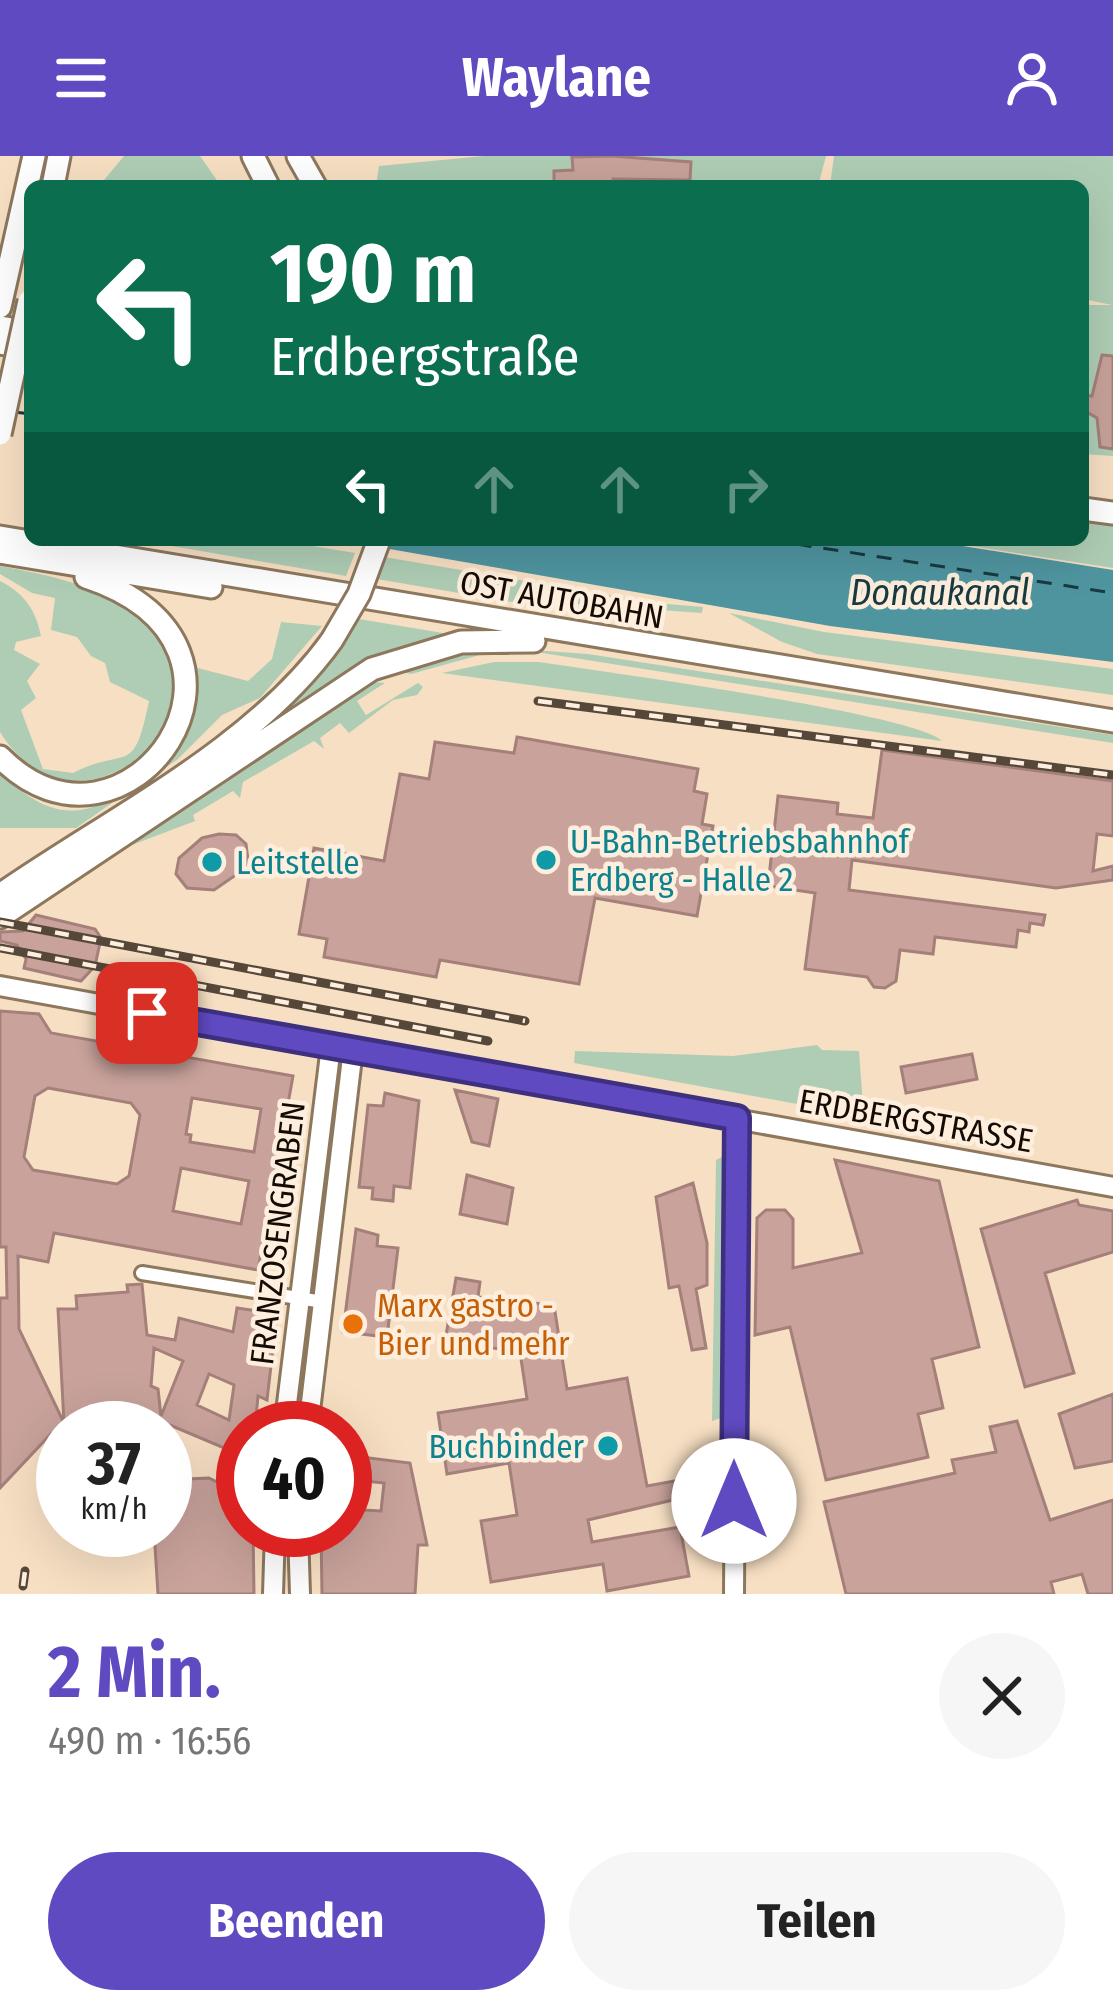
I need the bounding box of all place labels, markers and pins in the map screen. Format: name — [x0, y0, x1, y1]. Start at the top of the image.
place label: U-Bahn-Betriebsbahnhof Erdberg - Halle 2 — [570, 822, 911, 900]
place label: Leitstelle — [236, 843, 360, 883]
marker: U-Bahn-Betriebsbahnhof Erdberg - Halle 2 — [533, 847, 559, 873]
marker: Leitstelle — [199, 849, 225, 875]
pin — [96, 962, 198, 1064]
place label: Marx gastro - Bier und mehr — [377, 1286, 570, 1364]
marker: Marx gastro - Bier und mehr — [340, 1311, 366, 1337]
place label: Buchbinder — [428, 1427, 584, 1467]
marker: Buchbinder — [595, 1433, 621, 1459]

